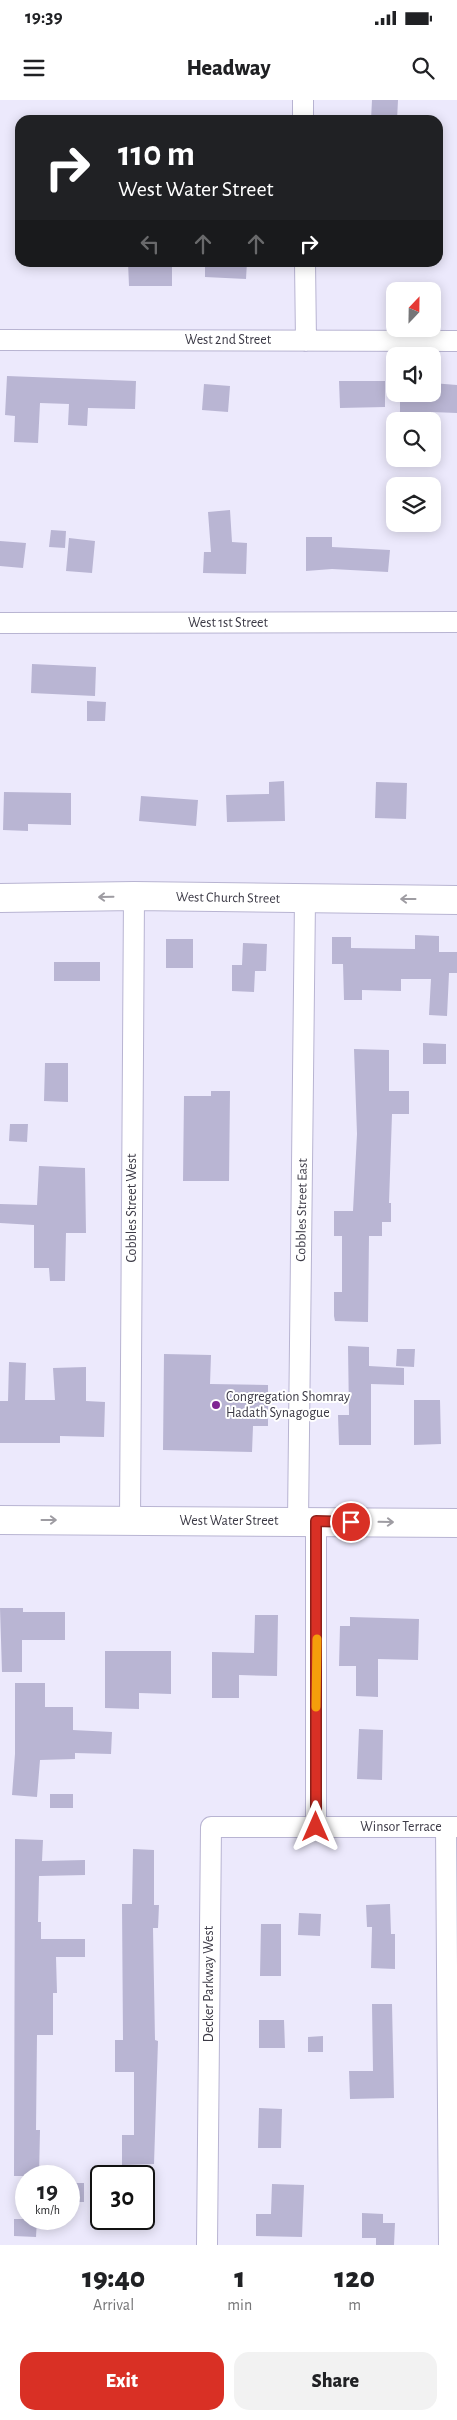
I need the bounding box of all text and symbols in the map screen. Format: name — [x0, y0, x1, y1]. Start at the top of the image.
text: 19:39 — [25, 8, 63, 27]
icon: menu — [20, 54, 48, 82]
icon: search — [409, 54, 437, 82]
text: Headway — [186, 57, 271, 79]
icon: right — [35, 135, 100, 200]
text: 110 m — [118, 137, 195, 172]
text: West Water Street — [118, 178, 274, 200]
icon: left — [136, 230, 164, 258]
icon: ahead — [189, 230, 217, 258]
icon: ahead — [242, 230, 270, 258]
icon: right — [295, 230, 323, 258]
north arrow — [386, 282, 441, 338]
map controls — [386, 282, 441, 532]
street label: West 2nd Street — [185, 333, 272, 347]
button: sound — [386, 347, 441, 402]
button: search — [386, 412, 441, 467]
button: layers — [386, 477, 441, 532]
street label: West 1st Street — [188, 616, 269, 630]
street label: West Church Street — [176, 890, 281, 906]
one-way arrow — [98, 892, 114, 902]
one-way arrow — [401, 894, 417, 904]
street label: Cobbles Street West — [125, 1153, 139, 1262]
street label: Cobbles Street East — [294, 1158, 310, 1262]
place label: Congregation Shomray Hadath Synagogue — [226, 1390, 350, 1420]
marker: Congregation Shomray Hadath Synagogue — [210, 1399, 222, 1411]
pin — [330, 1501, 372, 1543]
icon: arrive — [337, 1508, 365, 1536]
street label: West Water Street — [179, 1514, 279, 1528]
one-way arrow — [40, 1515, 56, 1525]
one-way arrow — [378, 1517, 394, 1527]
position arrow — [289, 1800, 341, 1852]
street label: Winsor Terrace — [360, 1820, 442, 1834]
street label: Decker Parkway West — [202, 1925, 216, 2042]
speed limit sign: 30 — [90, 2165, 155, 2230]
text: 19 — [37, 2179, 58, 2204]
text: km/h — [35, 2204, 60, 2216]
text: 19:40 — [82, 2263, 145, 2293]
text: 1 — [234, 2263, 245, 2293]
text: 120 — [334, 2263, 375, 2293]
text: Arrival — [93, 2297, 134, 2313]
text: min — [227, 2297, 252, 2313]
text: m — [348, 2297, 361, 2313]
button: Exit — [20, 2352, 224, 2410]
button: Share — [234, 2352, 437, 2410]

